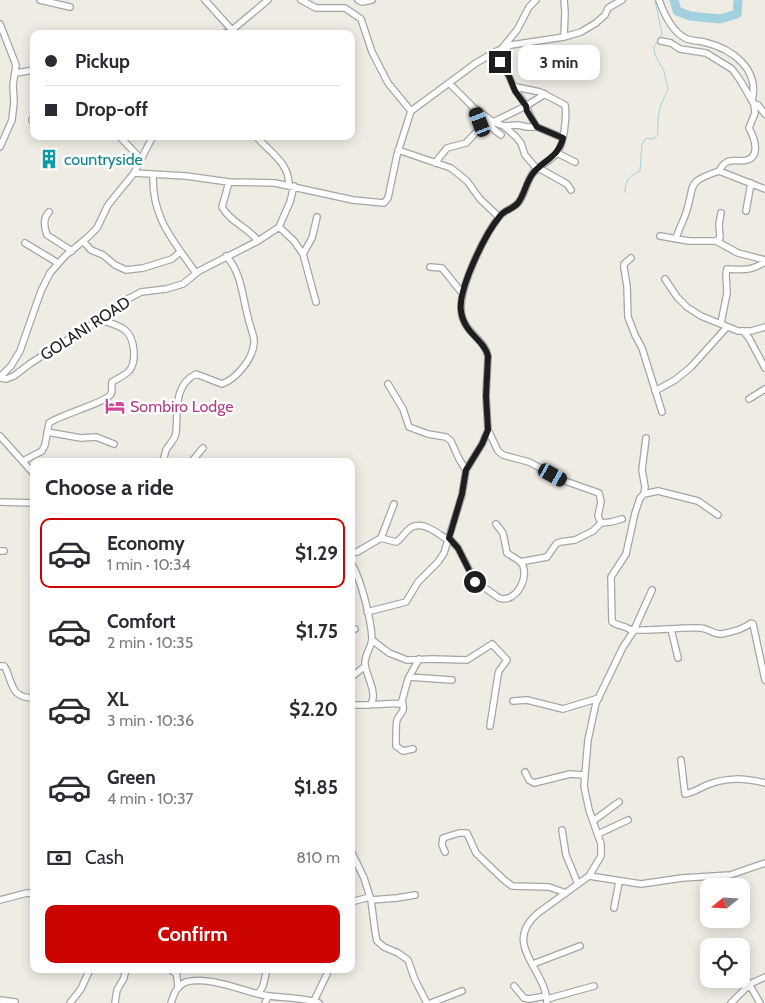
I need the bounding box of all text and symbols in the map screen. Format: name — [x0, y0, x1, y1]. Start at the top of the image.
callout: 3 min — [518, 44, 600, 80]
text: Pickup — [75, 50, 130, 73]
route end — [489, 51, 511, 73]
text: 3 min — [540, 53, 578, 72]
text: Drop-off — [75, 98, 148, 121]
car — [467, 105, 492, 139]
building icon: countryside — [38, 148, 60, 170]
place label: countryside — [64, 150, 143, 169]
street label: GOLANI ROAD — [37, 292, 134, 364]
hotel icon: Sombiro Lodge — [104, 395, 126, 417]
place label: Sombiro Lodge — [130, 397, 233, 416]
car — [536, 461, 569, 489]
text: Choose a ride — [45, 474, 174, 501]
icon: car — [47, 531, 92, 576]
text: Economy — [107, 532, 185, 555]
text: $1.29 — [295, 542, 338, 565]
text: 1 min · 10:34 — [107, 555, 191, 574]
route start — [464, 571, 486, 593]
icon: car — [47, 609, 92, 654]
text: Comfort — [107, 610, 176, 633]
text: $1.75 — [296, 620, 338, 643]
text: 2 min · 10:35 — [107, 633, 193, 652]
icon: car — [47, 687, 92, 732]
text: XL — [107, 688, 128, 711]
text: $2.20 — [289, 698, 338, 721]
text: 3 min · 10:36 — [107, 711, 194, 730]
icon: car — [47, 765, 92, 810]
text: Green — [107, 766, 156, 789]
text: $1.85 — [294, 776, 338, 799]
text: 4 min · 10:37 — [107, 789, 194, 808]
icon: cash — [45, 844, 73, 872]
text: Cash — [85, 846, 124, 869]
text: 810 m — [296, 848, 340, 867]
north arrow — [700, 878, 750, 928]
map controls — [700, 878, 750, 988]
button: Confirm — [45, 905, 340, 963]
button: locate — [700, 938, 750, 988]

